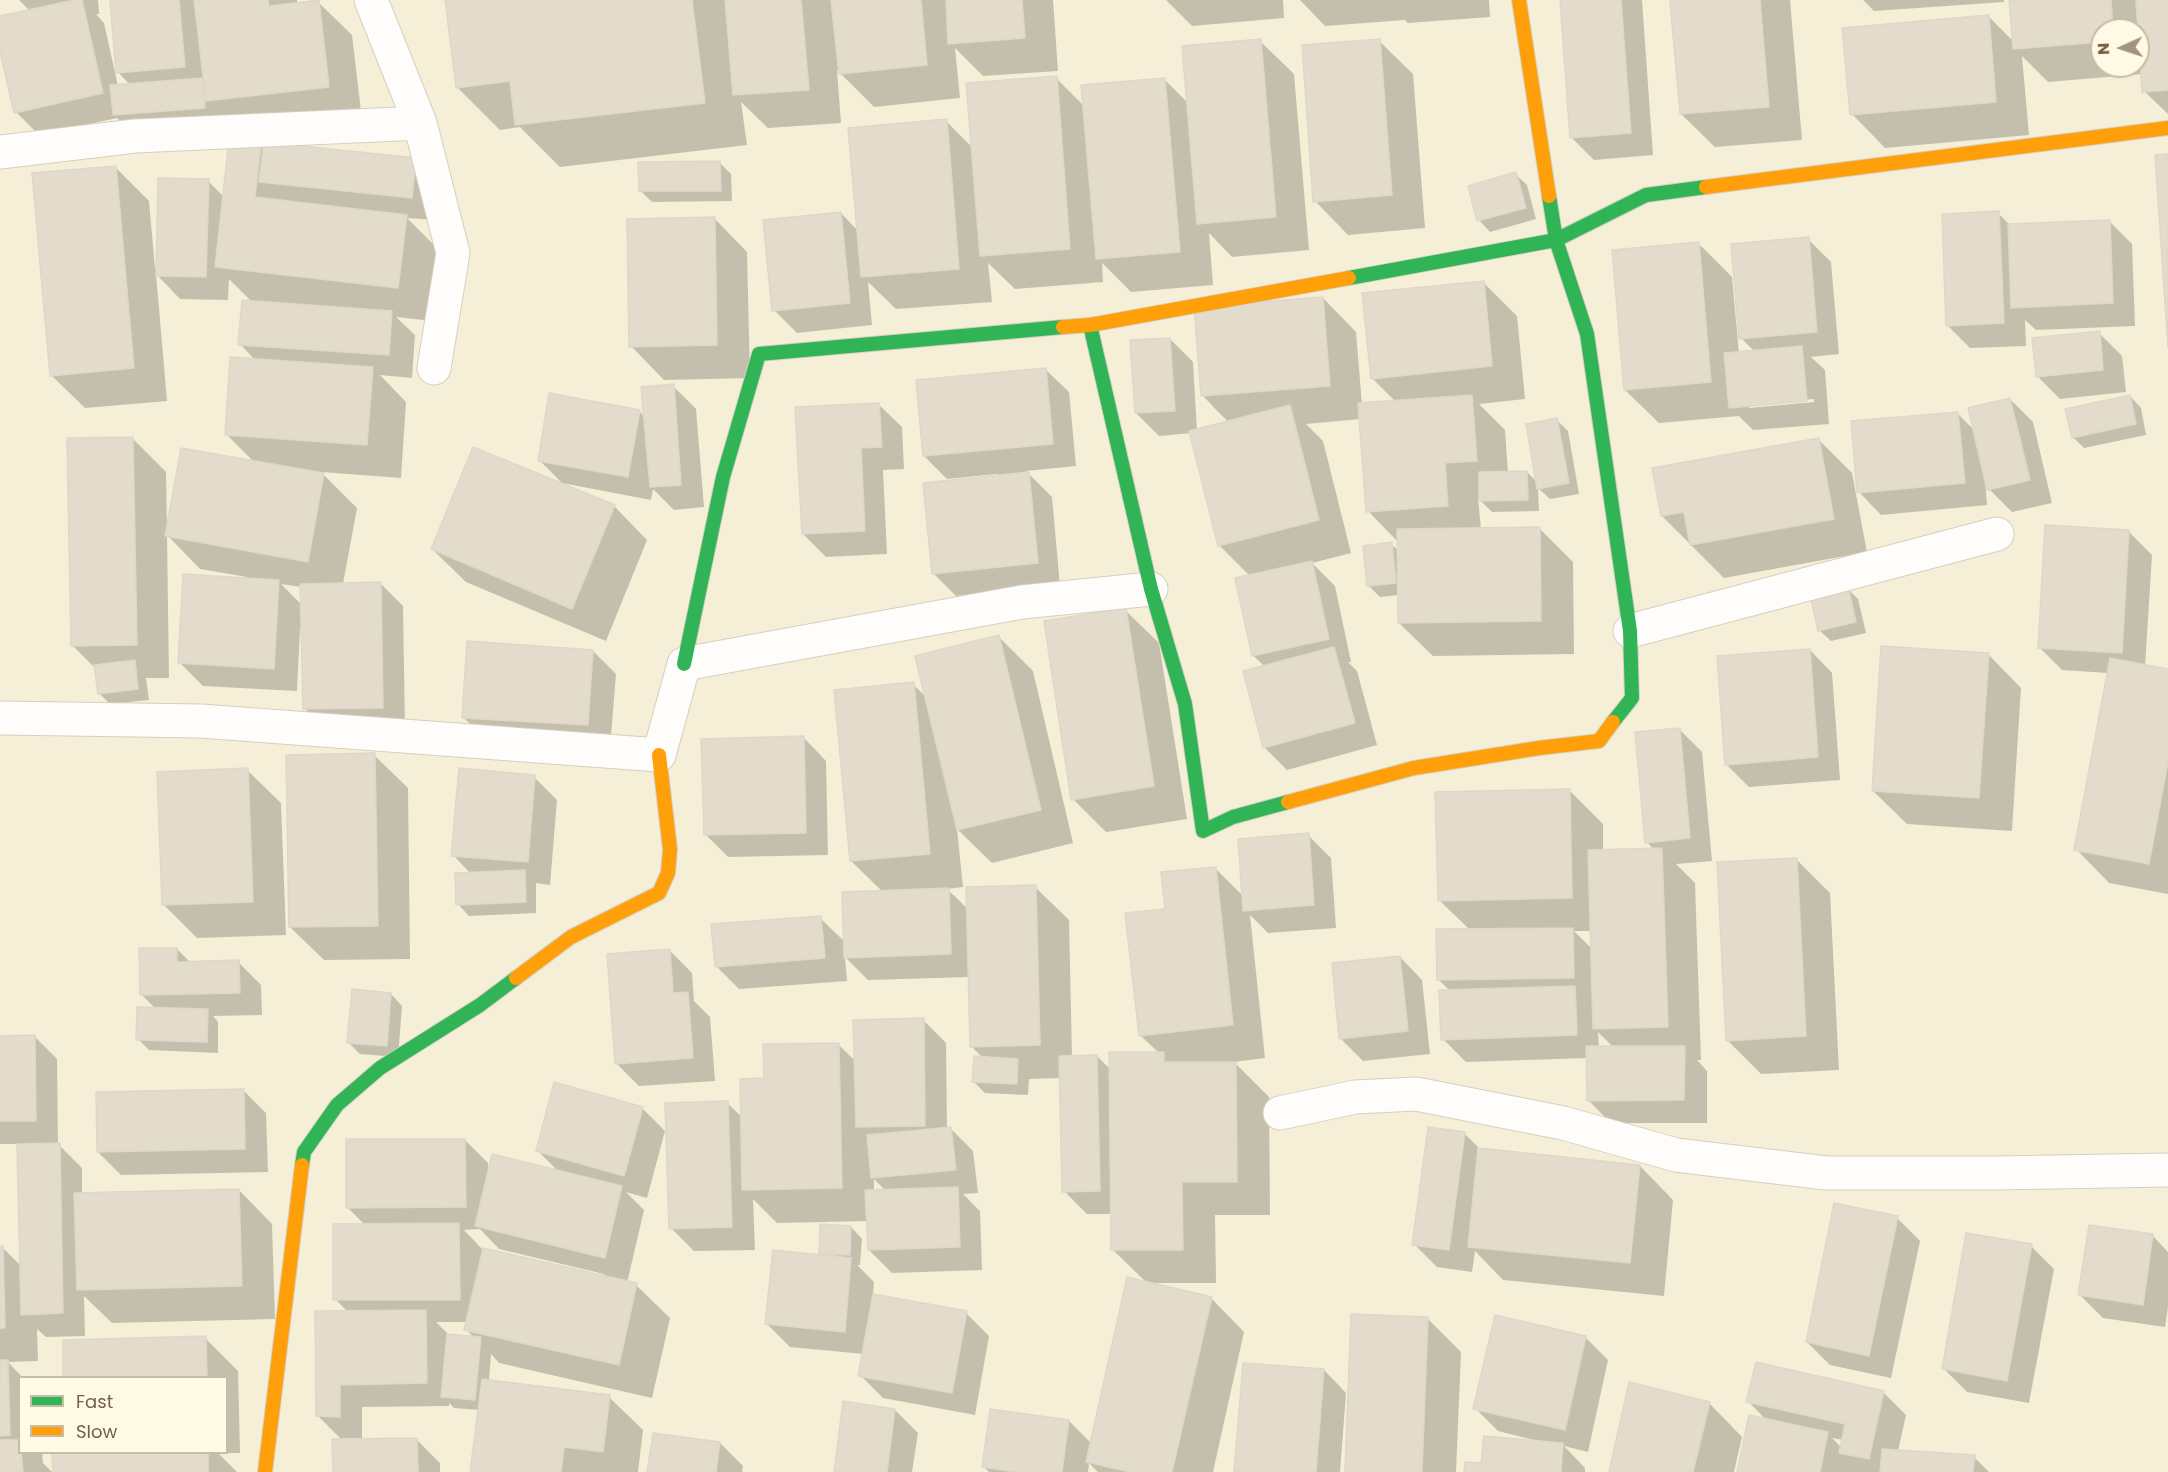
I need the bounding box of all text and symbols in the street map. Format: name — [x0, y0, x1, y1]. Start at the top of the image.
north arrow — [2090, 18, 2150, 78]
text: N — [2092, 42, 2115, 55]
legend — [18, 1376, 228, 1454]
text: Fast — [76, 1389, 113, 1414]
text: Slow — [76, 1419, 117, 1444]

